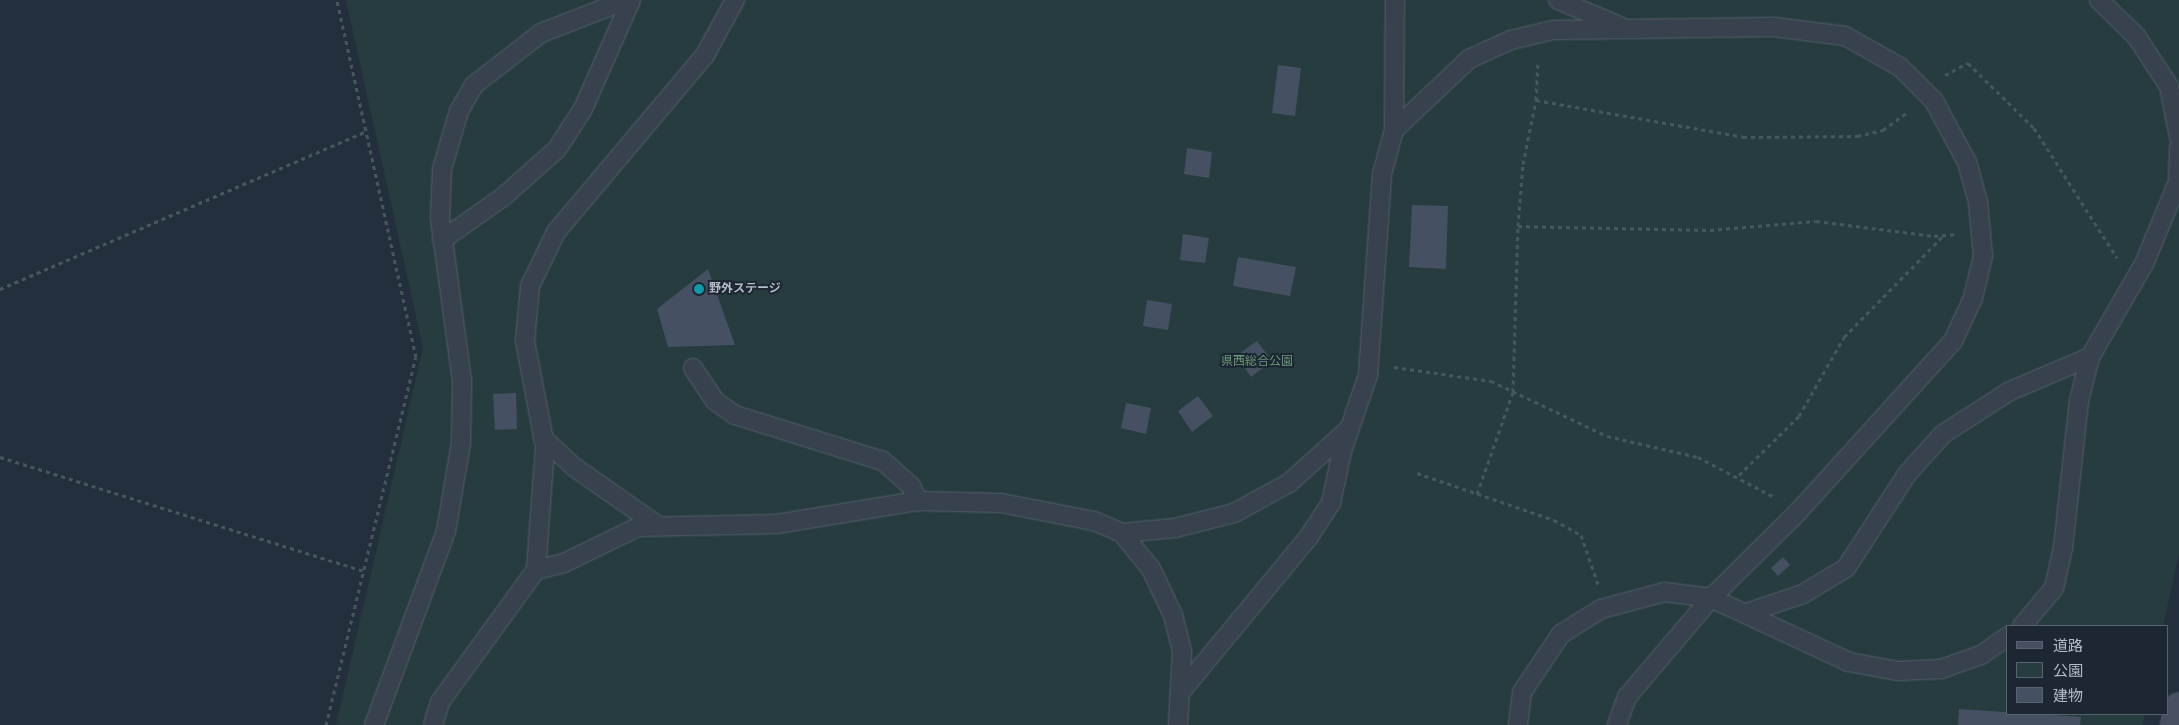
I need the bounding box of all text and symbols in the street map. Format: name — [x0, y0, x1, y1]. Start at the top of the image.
place label: 野外ステージ — [709, 282, 781, 296]
marker: 野外ステージ — [693, 283, 705, 295]
park label: 県西総合公園 — [1221, 355, 1293, 369]
legend — [2006, 625, 2169, 715]
text: 道路 — [2053, 637, 2083, 655]
text: 公園 — [2053, 662, 2083, 680]
text: 建物 — [2053, 687, 2083, 705]

